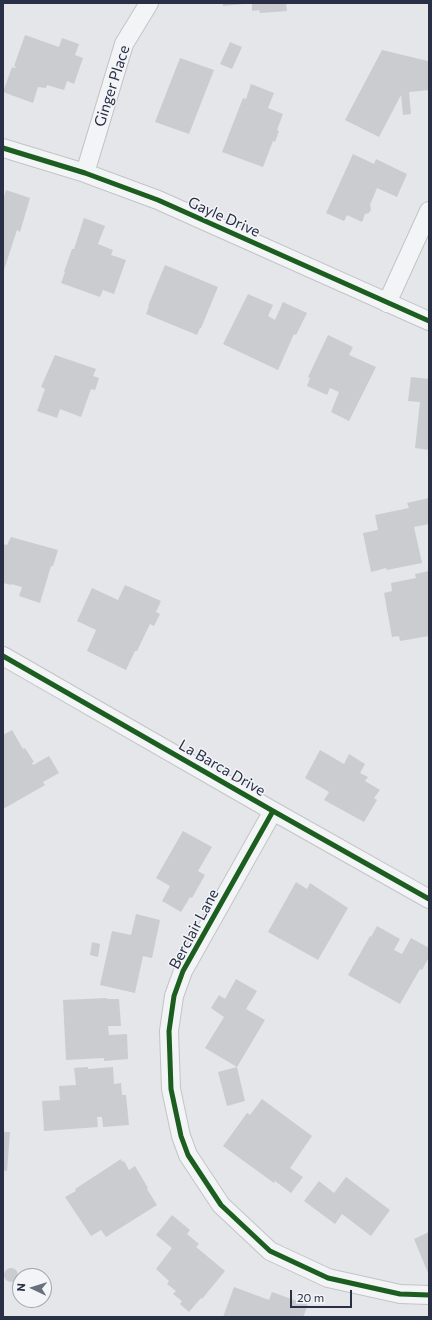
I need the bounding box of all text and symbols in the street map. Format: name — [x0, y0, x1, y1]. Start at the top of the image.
street label: Ginger Place — [90, 43, 134, 129]
street label: Gayle Drive — [185, 193, 263, 241]
street label: La Barca Drive — [176, 736, 268, 800]
street label: Berclair Lane — [165, 886, 223, 972]
north arrow — [12, 1268, 52, 1308]
scale bar — [292, 1282, 354, 1308]
text: N — [14, 1283, 27, 1292]
text: 20 m — [297, 1290, 324, 1304]

